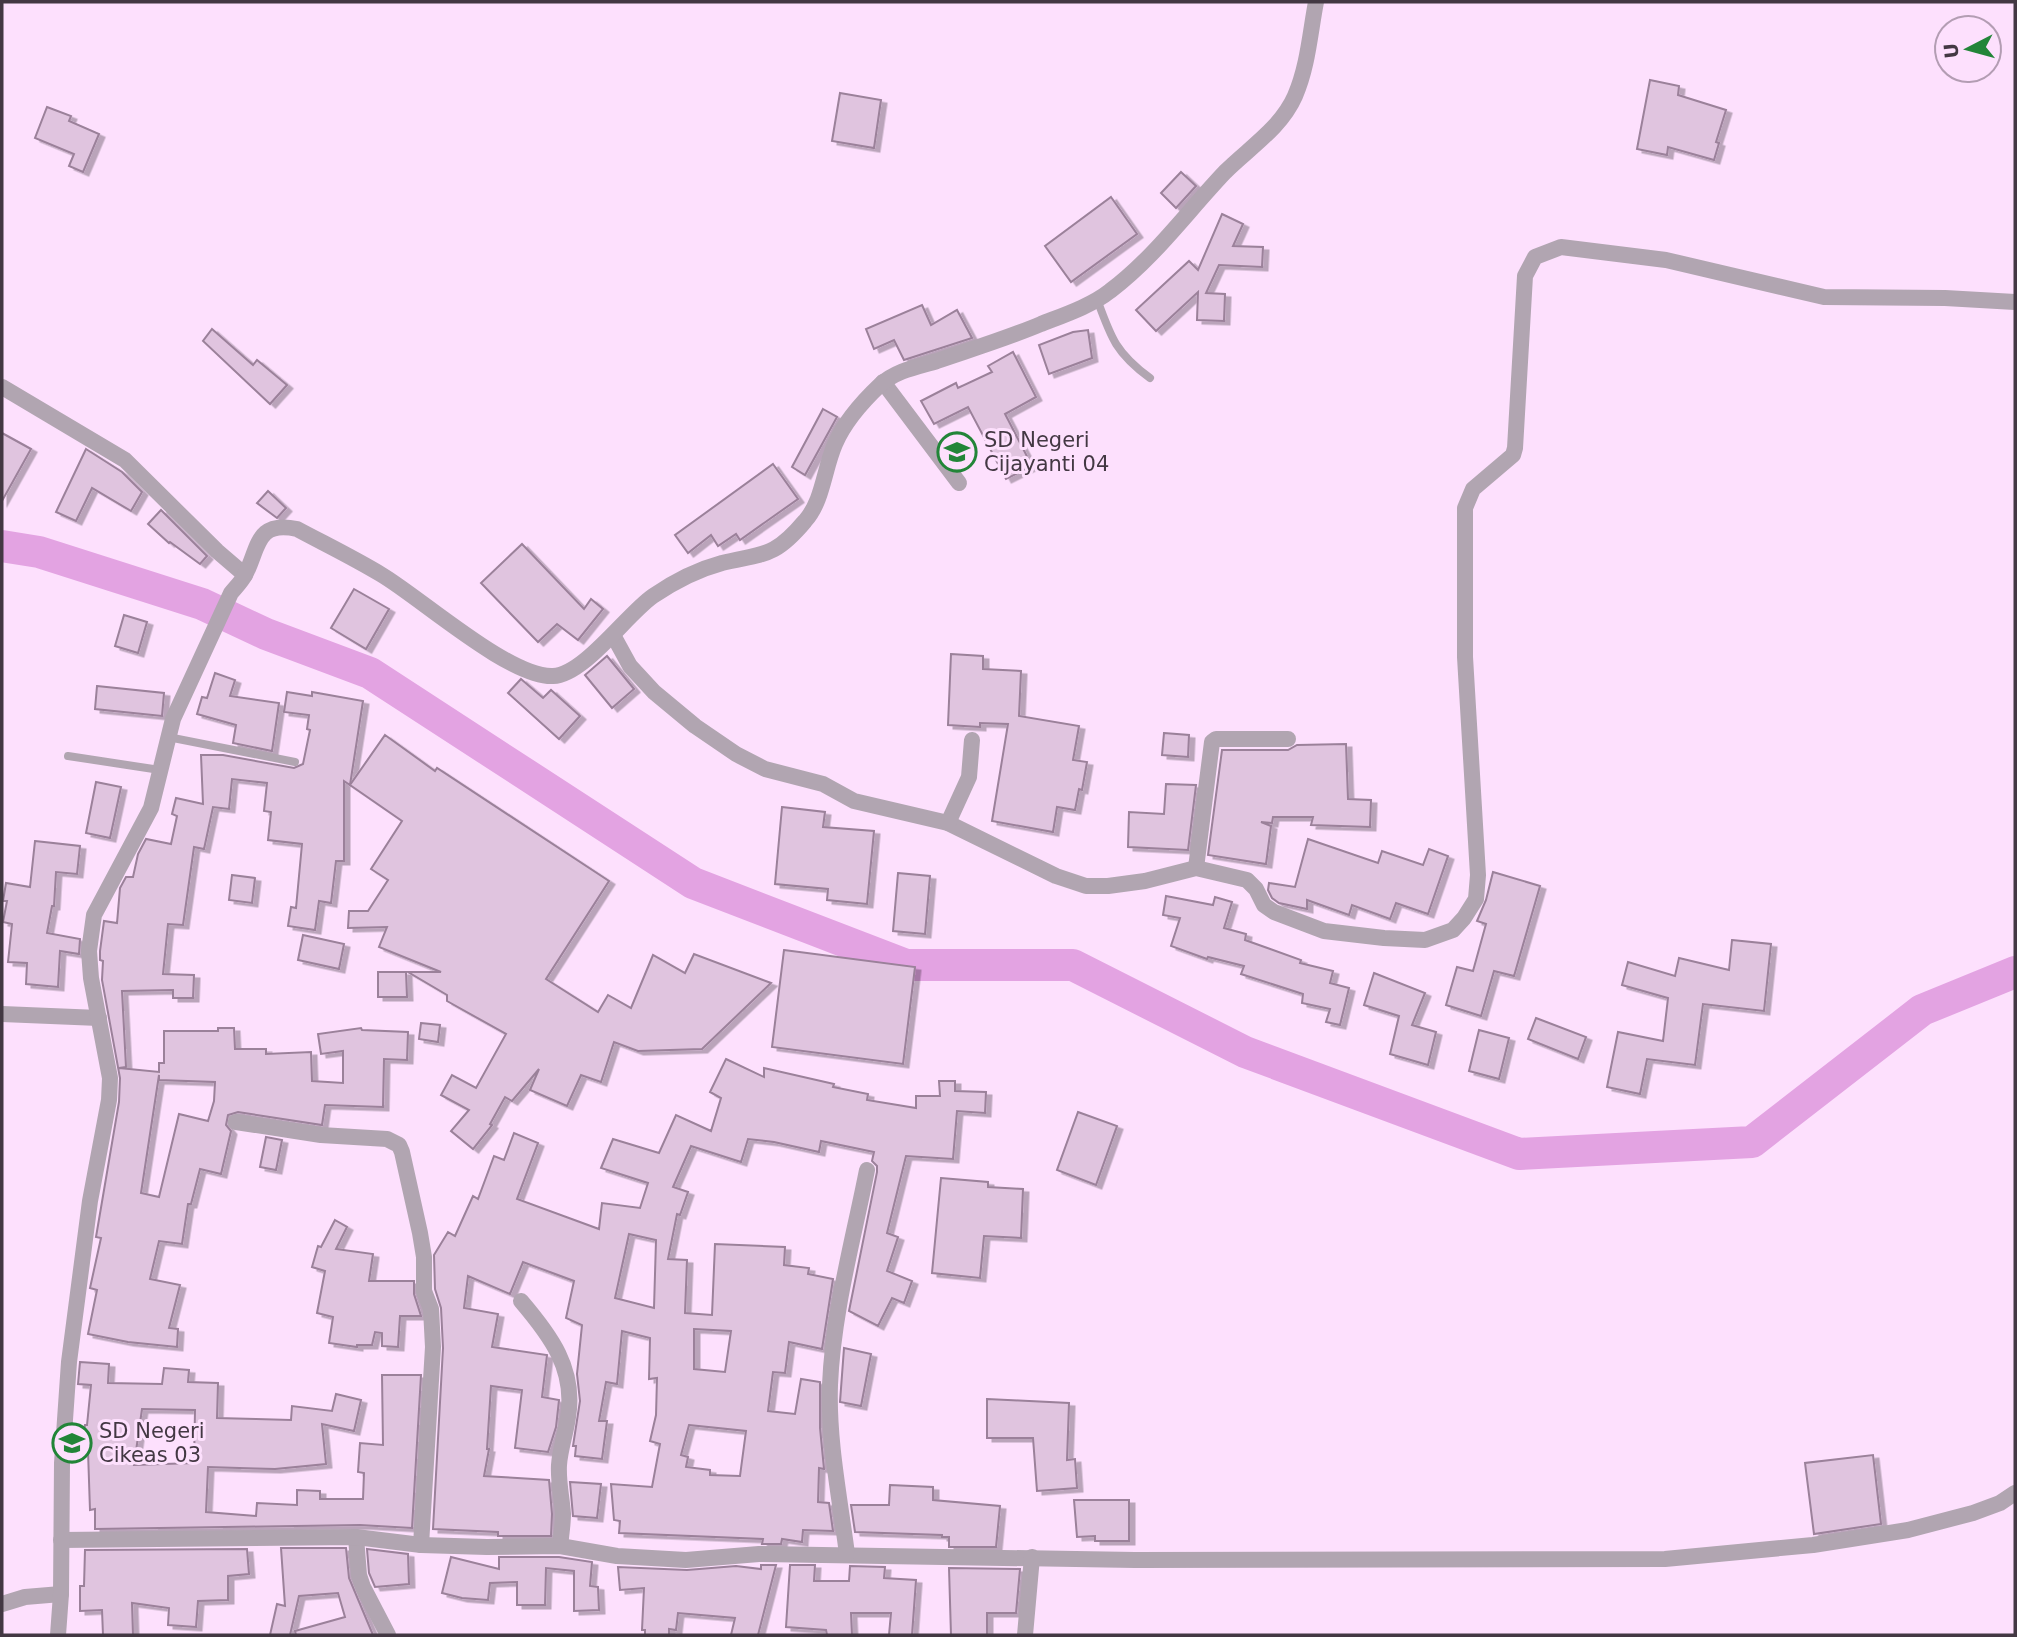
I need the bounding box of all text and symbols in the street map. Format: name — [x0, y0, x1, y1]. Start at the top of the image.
north arrow — [1933, 14, 2003, 84]
text: U — [1939, 42, 1963, 60]
place label: SD Negeri Cijayanti 04 — [984, 428, 1109, 476]
school or university icon: SD Negeri Cijayanti 04 — [936, 431, 978, 473]
place label: SD Negeri Cikeas 03 — [99, 1419, 205, 1467]
school or university icon: SD Negeri Cikeas 03 — [51, 1422, 93, 1464]

